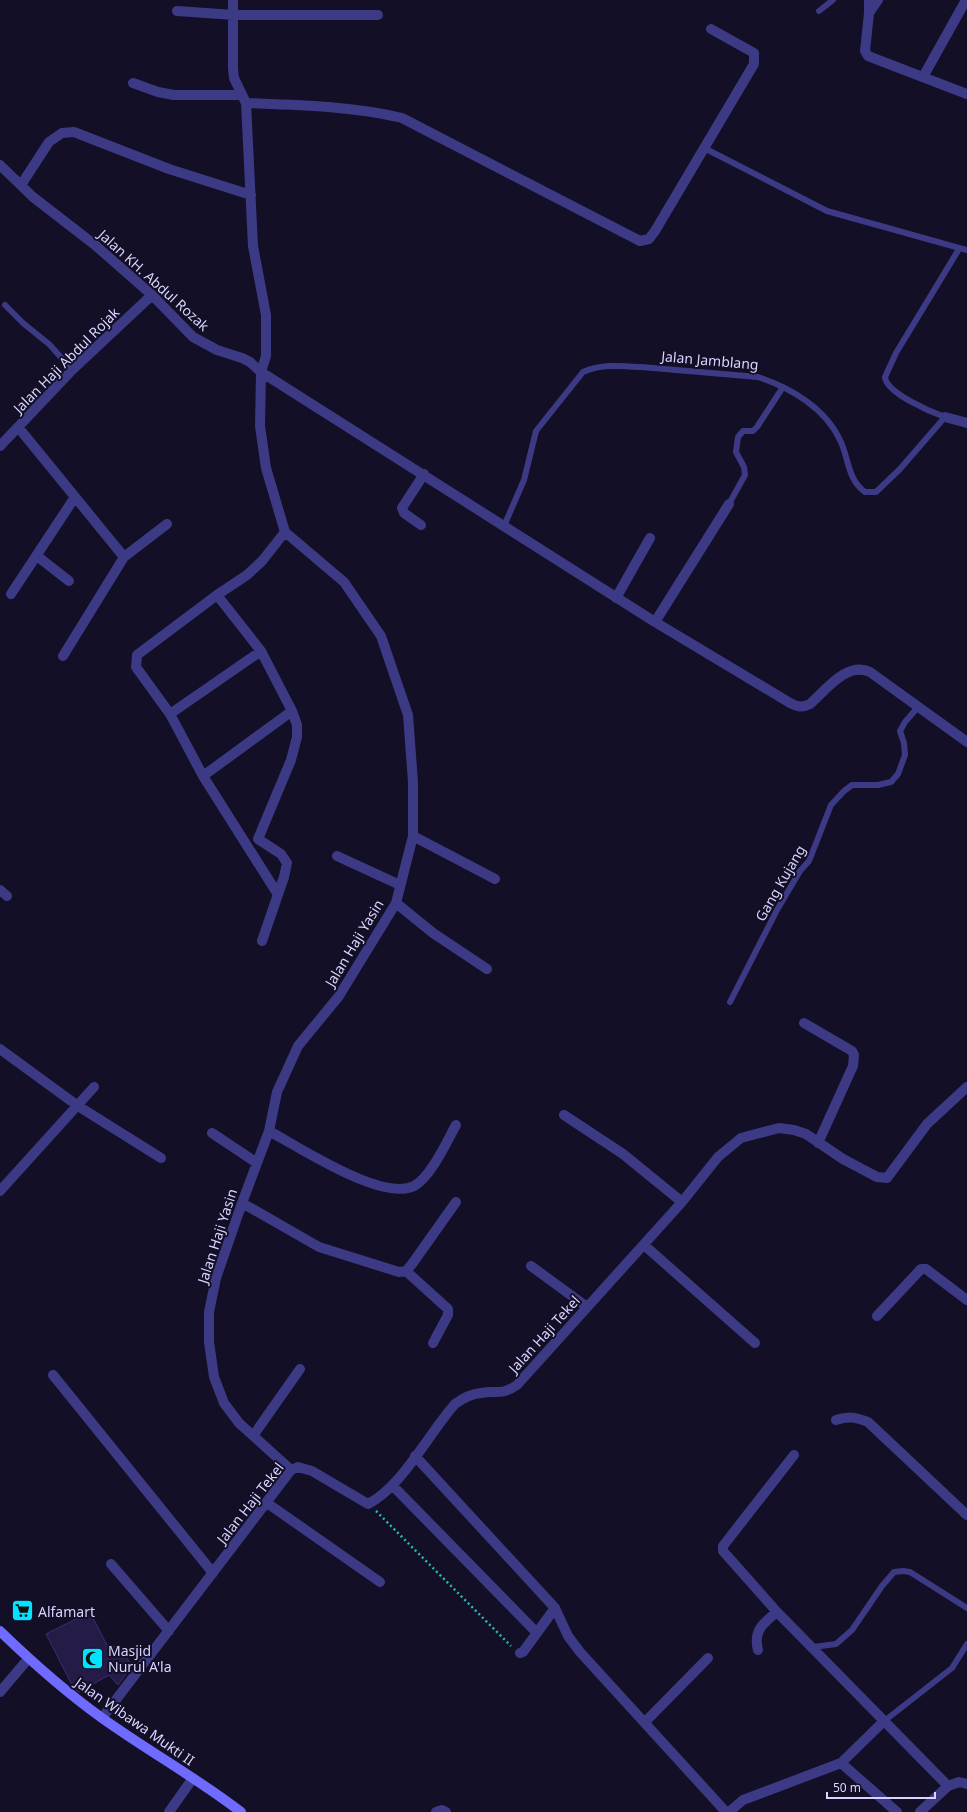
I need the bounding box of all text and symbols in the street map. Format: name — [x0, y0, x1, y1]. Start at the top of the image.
street label: Jalan KH. Abdul Rozak — [93, 224, 214, 335]
street label: Jalan Haji Abdul Rojak — [7, 302, 124, 419]
street label: Jalan Jamblang — [659, 346, 759, 374]
street label: Gang Kujang — [751, 841, 809, 925]
street label: Jalan Haji Yasin — [319, 896, 388, 992]
street label: Jalan Haji Yasin — [192, 1186, 241, 1288]
street label: Jalan Haji Tekel — [503, 1291, 584, 1378]
street label: Jalan Haji Tekel — [211, 1458, 288, 1549]
supermarket icon: Alfamart — [10, 1598, 36, 1624]
place label: Alfamart — [38, 1602, 95, 1621]
place label: Masjid Nurul A'la — [108, 1641, 172, 1676]
mosque icon: Masjid Nurul A'la — [79, 1645, 105, 1671]
street label: Jalan Wibawa Mukti II — [70, 1671, 199, 1770]
scale bar — [827, 1774, 935, 1800]
text: 50 m — [833, 1779, 861, 1796]

